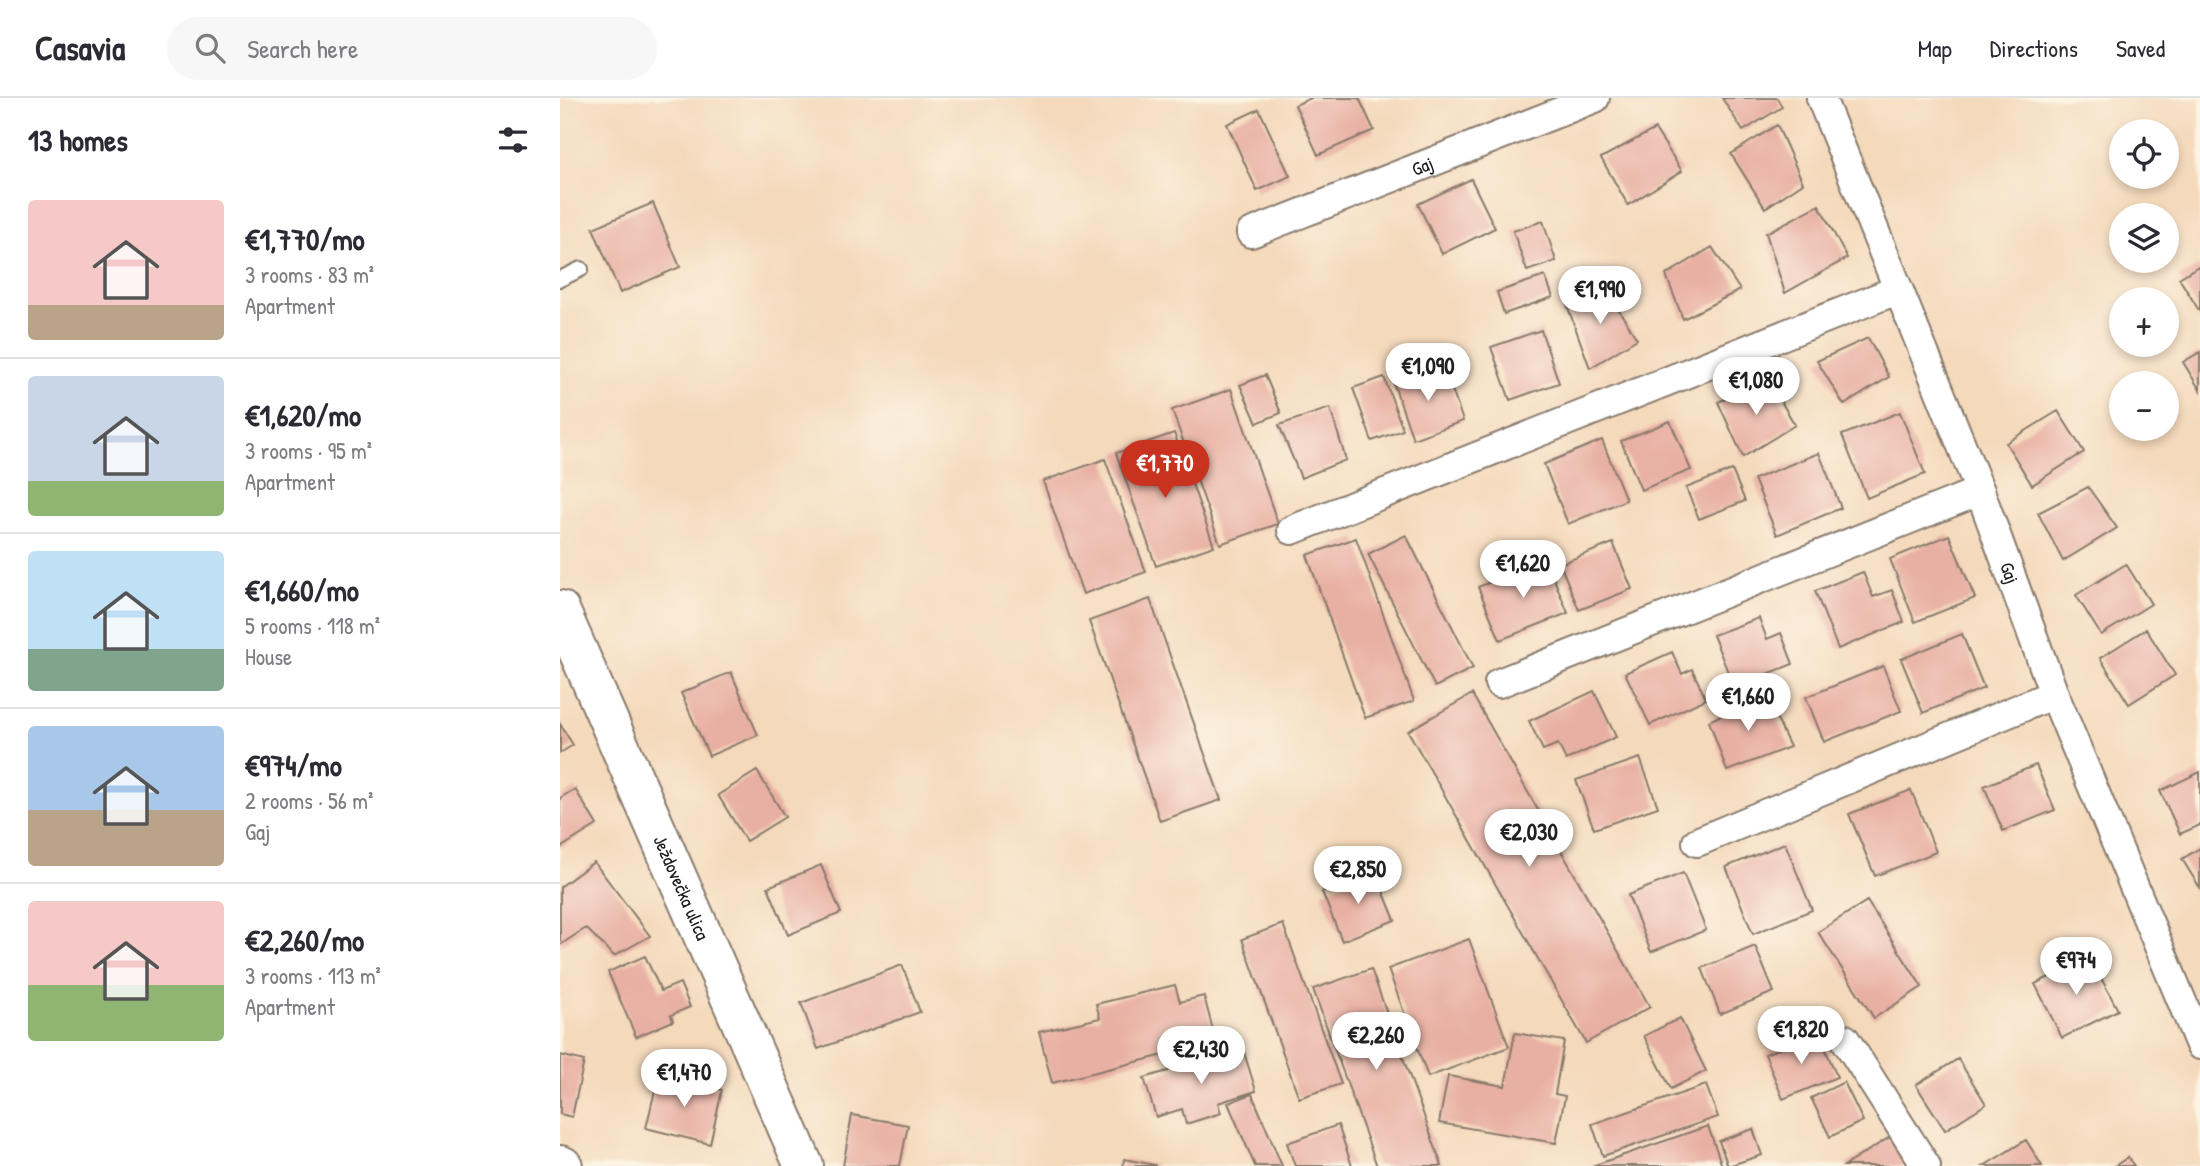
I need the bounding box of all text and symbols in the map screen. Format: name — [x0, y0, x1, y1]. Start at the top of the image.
search box — [167, 17, 657, 80]
text: Casavia — [35, 26, 125, 70]
icon: search — [191, 29, 229, 67]
text: Search here — [247, 31, 358, 66]
text: Map — [1918, 32, 1952, 64]
text: Directions — [1990, 32, 2078, 64]
text: Saved — [2116, 32, 2165, 64]
map controls — [2109, 119, 2179, 441]
button: locate — [2109, 119, 2179, 189]
text: 13 homes — [28, 120, 128, 160]
icon: filters — [494, 121, 532, 159]
street label: Gaj — [1408, 150, 1437, 182]
button: layers — [2109, 203, 2179, 273]
text: €1,770/mo — [245, 219, 365, 259]
icon: home — [84, 228, 168, 312]
text: 3 rooms · 83 m² — [245, 259, 374, 290]
pin: €1,990 — [1543, 266, 1657, 326]
text: €1,990 — [1574, 273, 1626, 304]
button: + — [2109, 287, 2179, 357]
text: Apartment — [245, 290, 335, 321]
pin: €1,090 — [1371, 344, 1485, 403]
text: €1,090 — [1401, 350, 1455, 381]
pin: €1,080 — [1699, 358, 1813, 417]
text: €1,080 — [1729, 364, 1783, 395]
button: − — [2109, 371, 2179, 441]
text: €1,620/mo — [245, 395, 361, 435]
icon: home — [84, 404, 168, 488]
text: 3 rooms · 95 m² — [245, 435, 372, 466]
pin: €1,770 — [1108, 440, 1222, 500]
text: €1,770 — [1136, 447, 1194, 478]
text: Apartment — [245, 466, 335, 497]
pin: €1,620 — [1466, 540, 1580, 600]
text: €1,620 — [1496, 547, 1550, 578]
street label: Gaj — [1994, 558, 2026, 587]
text: €1,660/mo — [245, 570, 359, 610]
icon: home — [84, 579, 168, 663]
text: 5 rooms · 118 m² — [245, 610, 380, 641]
text: House — [245, 641, 292, 672]
pin: €1,660 — [1691, 674, 1805, 733]
text: €1,660 — [1722, 680, 1774, 711]
text: €974/mo — [245, 745, 342, 785]
icon: home — [84, 754, 168, 838]
text: 2 rooms · 56 m² — [245, 785, 373, 816]
pin: €2,030 — [1472, 810, 1586, 869]
text: Gaj — [245, 816, 270, 847]
text: €2,030 — [1500, 816, 1558, 847]
street label: Ježdovečka ulica — [647, 831, 716, 944]
pin: €2,850 — [1301, 846, 1415, 906]
text: €2,850 — [1330, 853, 1386, 884]
text: €2,260/mo — [245, 920, 364, 960]
icon: home — [84, 929, 168, 1013]
pin: €974 — [2035, 937, 2117, 997]
text: €974 — [2056, 944, 2096, 975]
text: 3 rooms · 113 m² — [245, 960, 381, 991]
text: Apartment — [245, 991, 335, 1022]
pin: €1,820 — [1744, 1006, 1858, 1066]
pin: €2,260 — [1319, 1012, 1433, 1072]
text: €1,820 — [1773, 1013, 1829, 1044]
text: €2,260 — [1348, 1019, 1404, 1050]
pin: €2,430 — [1144, 1026, 1258, 1086]
text: €2,430 — [1173, 1033, 1229, 1064]
pin: €1,470 — [627, 1049, 741, 1109]
text: €1,470 — [657, 1056, 711, 1087]

